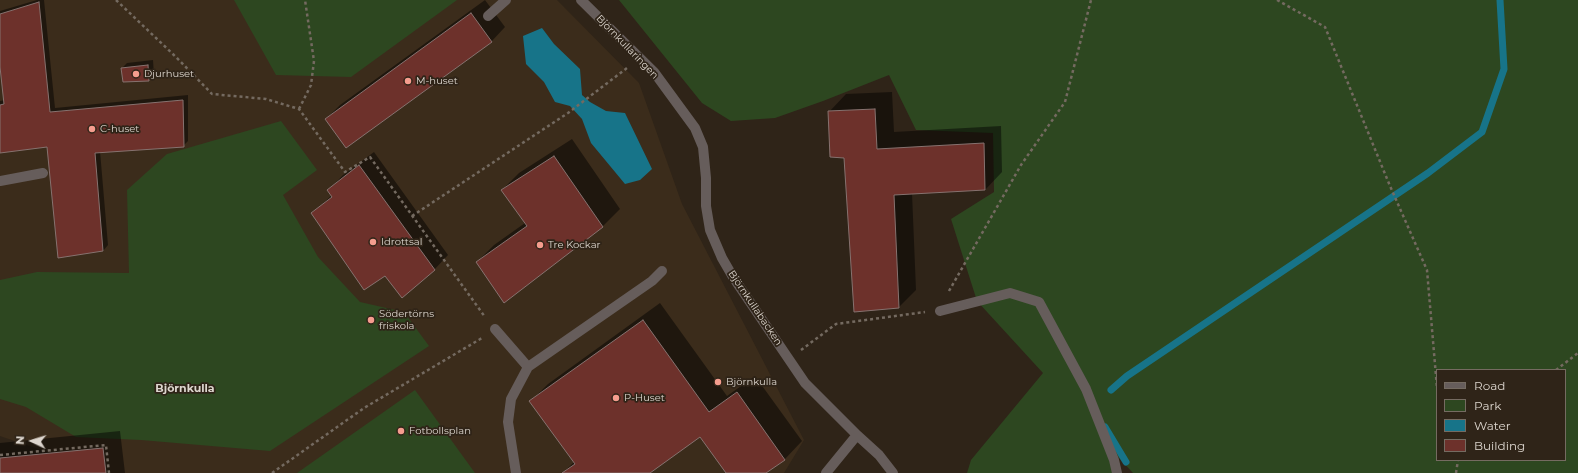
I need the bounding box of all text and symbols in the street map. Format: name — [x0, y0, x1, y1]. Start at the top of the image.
street label: Björnkullaringen — [593, 13, 661, 81]
place label: Djurhuset — [144, 68, 194, 80]
marker: Djurhuset — [131, 69, 141, 79]
place label: M-huset — [416, 75, 458, 87]
marker: M-huset — [403, 76, 413, 86]
place label: C-huset — [100, 123, 139, 135]
marker: C-huset — [87, 124, 97, 134]
place label: Idrottsal — [381, 236, 422, 248]
marker: Idrottsal — [368, 237, 378, 247]
place label: Tre Kockar — [548, 239, 601, 251]
marker: Tre Kockar — [535, 240, 545, 250]
street label: Björnkullabacken — [725, 268, 785, 348]
place label: Södertörns friskola — [379, 308, 434, 332]
marker: Södertörns friskola — [366, 315, 376, 325]
legend — [1436, 369, 1566, 461]
place label: Björnkulla — [726, 376, 777, 388]
marker: Björnkulla — [713, 377, 723, 387]
text: Road — [1474, 378, 1505, 393]
district label: Björnkulla — [155, 382, 215, 396]
place label: P-Huset — [624, 392, 665, 404]
marker: P-Huset — [611, 393, 621, 403]
text: Park — [1474, 398, 1501, 413]
text: Water — [1474, 418, 1510, 433]
north arrow — [12, 421, 52, 461]
place label: Fotbollsplan — [409, 425, 471, 437]
marker: Fotbollsplan — [396, 426, 406, 436]
text: N — [13, 435, 27, 445]
text: Building — [1474, 438, 1525, 453]

